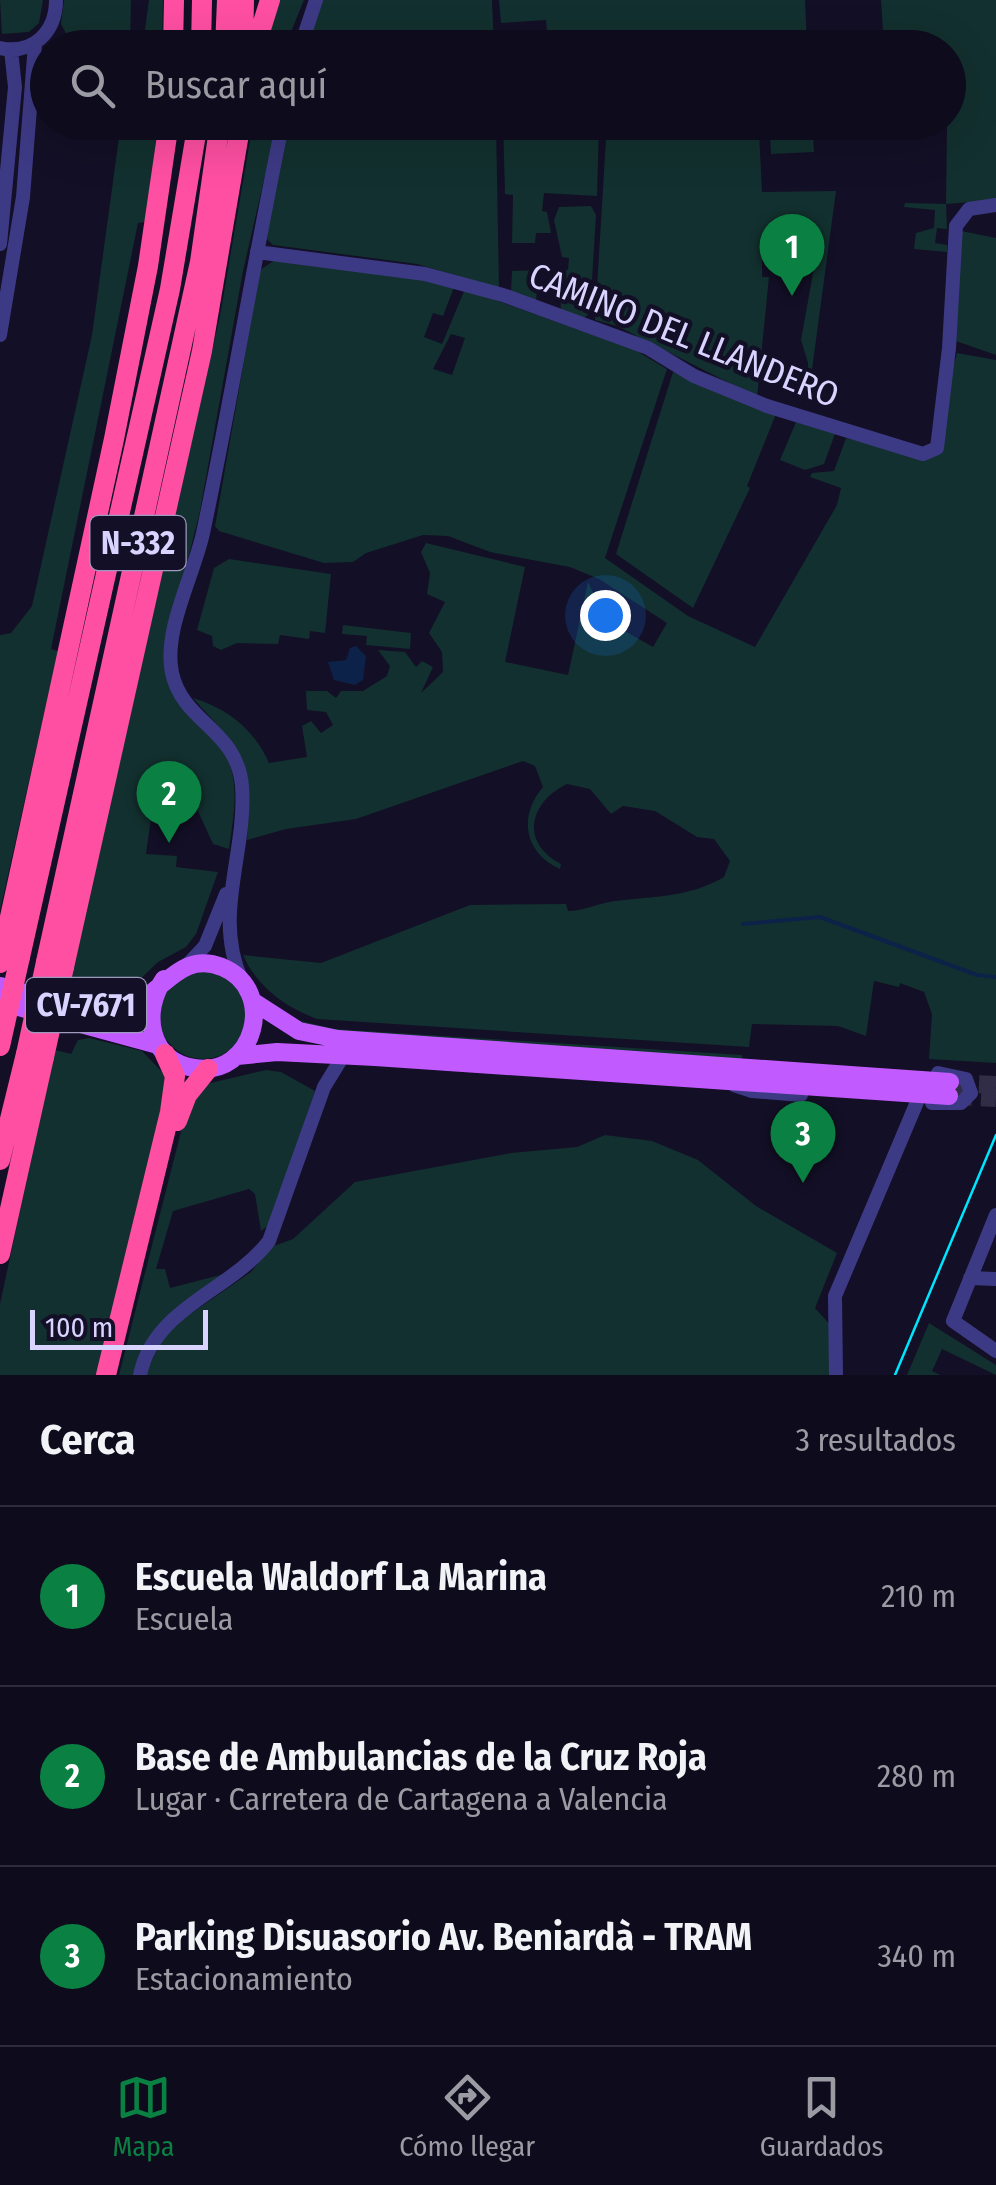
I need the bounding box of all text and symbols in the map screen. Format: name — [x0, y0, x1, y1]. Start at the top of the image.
search box — [30, 30, 966, 140]
icon: search — [65, 58, 120, 113]
text: Buscar aquí — [145, 62, 327, 108]
pin: 1 — [760, 214, 824, 296]
street label: CAMINO DEL LLANDERO — [523, 254, 845, 416]
road number: N-332 — [90, 516, 186, 570]
your location — [580, 590, 631, 641]
pin: 2 — [136, 760, 202, 843]
road number: CV-7671 — [26, 978, 146, 1032]
pin: 3 — [770, 1100, 836, 1183]
scale bar — [30, 1305, 208, 1350]
text: 100 m — [45, 1311, 113, 1344]
text: Cerca — [40, 1415, 135, 1465]
text: 3 resultados — [796, 1421, 956, 1459]
text: Escuela Waldorf La Marina — [135, 1554, 547, 1600]
text: 1 — [66, 1577, 79, 1615]
text: 210 m — [881, 1577, 956, 1615]
text: Escuela — [135, 1600, 233, 1638]
text: Base de Ambulancias de la Cruz Roja — [135, 1734, 707, 1780]
text: 2 — [65, 1757, 80, 1795]
text: 280 m — [877, 1757, 956, 1795]
text: Lugar · Carretera de Cartagena a Valencia — [135, 1780, 668, 1818]
text: Parking Disuasorio Av. Beniardà - TRAM — [135, 1914, 752, 1960]
text: 3 — [65, 1937, 80, 1975]
text: 340 m — [877, 1937, 956, 1975]
text: Estacionamiento — [135, 1960, 353, 1998]
tab: Mapa — [112, 2070, 174, 2163]
tab: Cómo llegar — [399, 2070, 535, 2163]
tab: Guardados — [760, 2070, 884, 2163]

